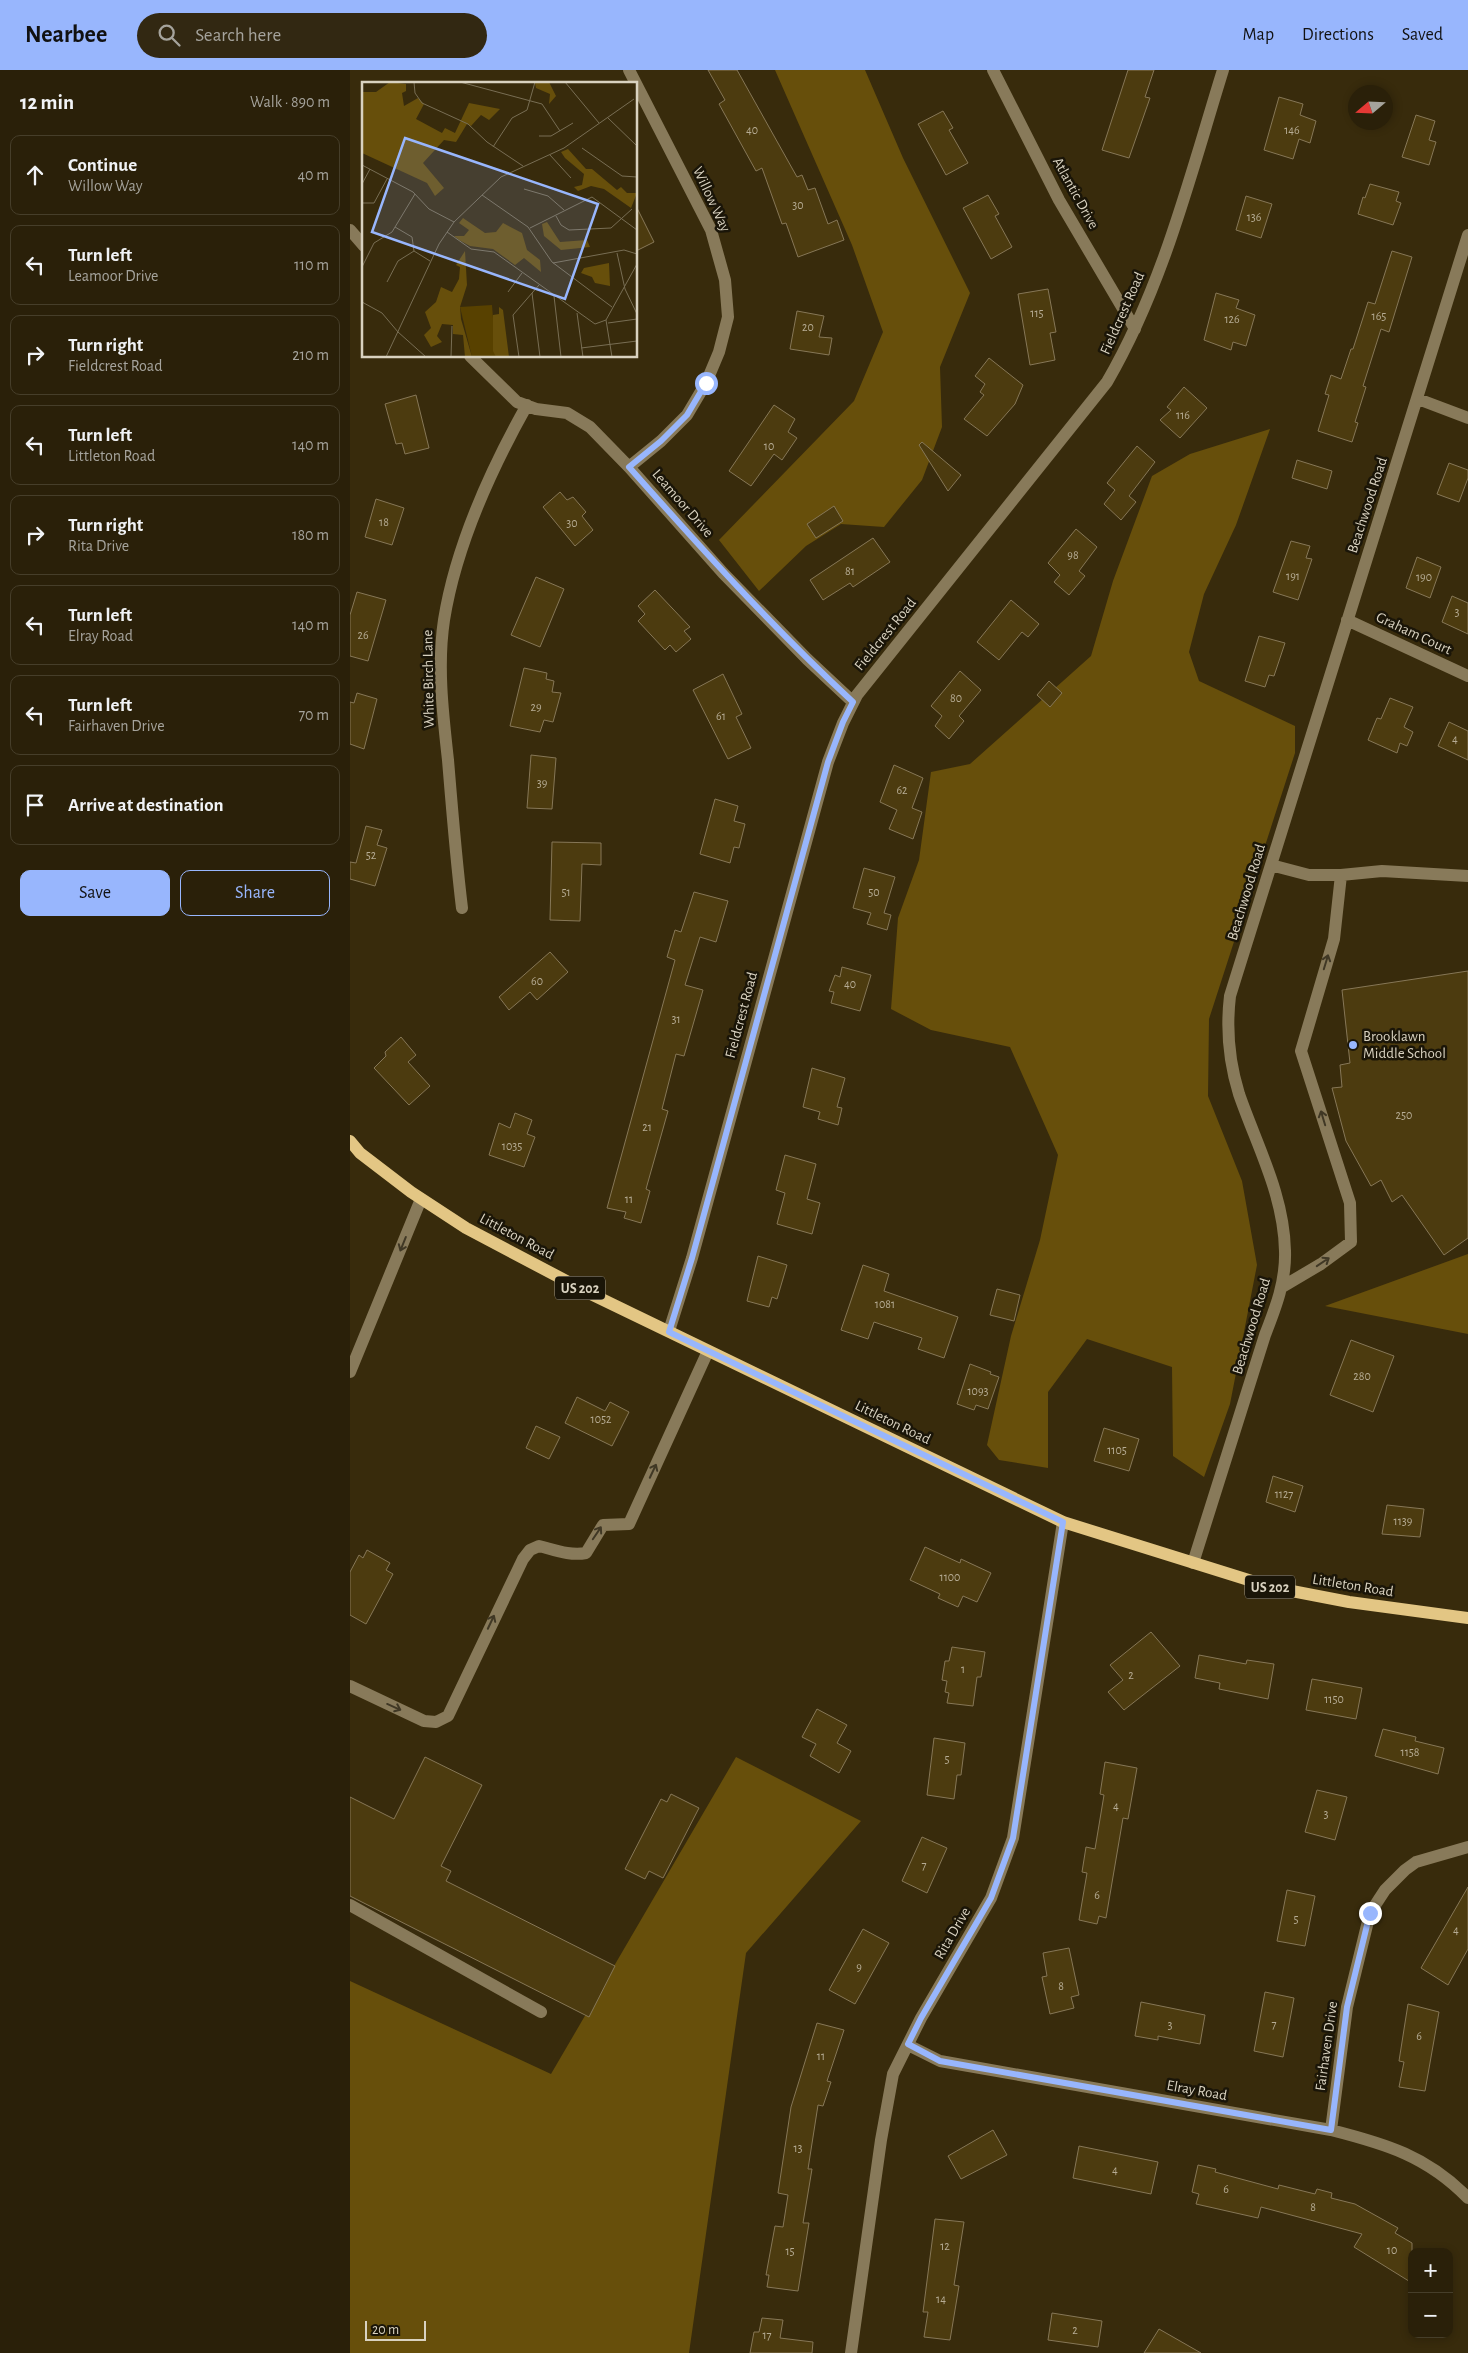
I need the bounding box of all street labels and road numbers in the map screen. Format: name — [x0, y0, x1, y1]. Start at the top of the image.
street label: Atlantic Drive — [1050, 155, 1101, 232]
street label: Willow Way — [690, 164, 733, 235]
street label: Fieldcrest Road — [1098, 269, 1147, 357]
street label: Beachwood Road — [1345, 455, 1390, 555]
street label: Leamoor Drive — [649, 466, 716, 540]
street label: Fieldcrest Road — [852, 595, 919, 673]
street label: Graham Court — [1374, 609, 1454, 658]
street label: White Birch Lane — [420, 629, 437, 729]
street label: Beachwood Road — [1225, 842, 1268, 942]
street label: Fieldcrest Road — [723, 970, 760, 1060]
street label: Littleton Road — [477, 1211, 557, 1262]
road number: US 202 — [555, 1276, 605, 1300]
street label: Beachwood Road — [1230, 1276, 1273, 1376]
street label: Littleton Road — [853, 1398, 933, 1447]
street label: Littleton Road — [1311, 1572, 1395, 1599]
road number: US 202 — [1245, 1575, 1295, 1598]
street label: Rita Drive — [932, 1905, 973, 1962]
street label: Fairhaven Drive — [1313, 2000, 1340, 2092]
street label: Elray Road — [1166, 2078, 1229, 2103]

